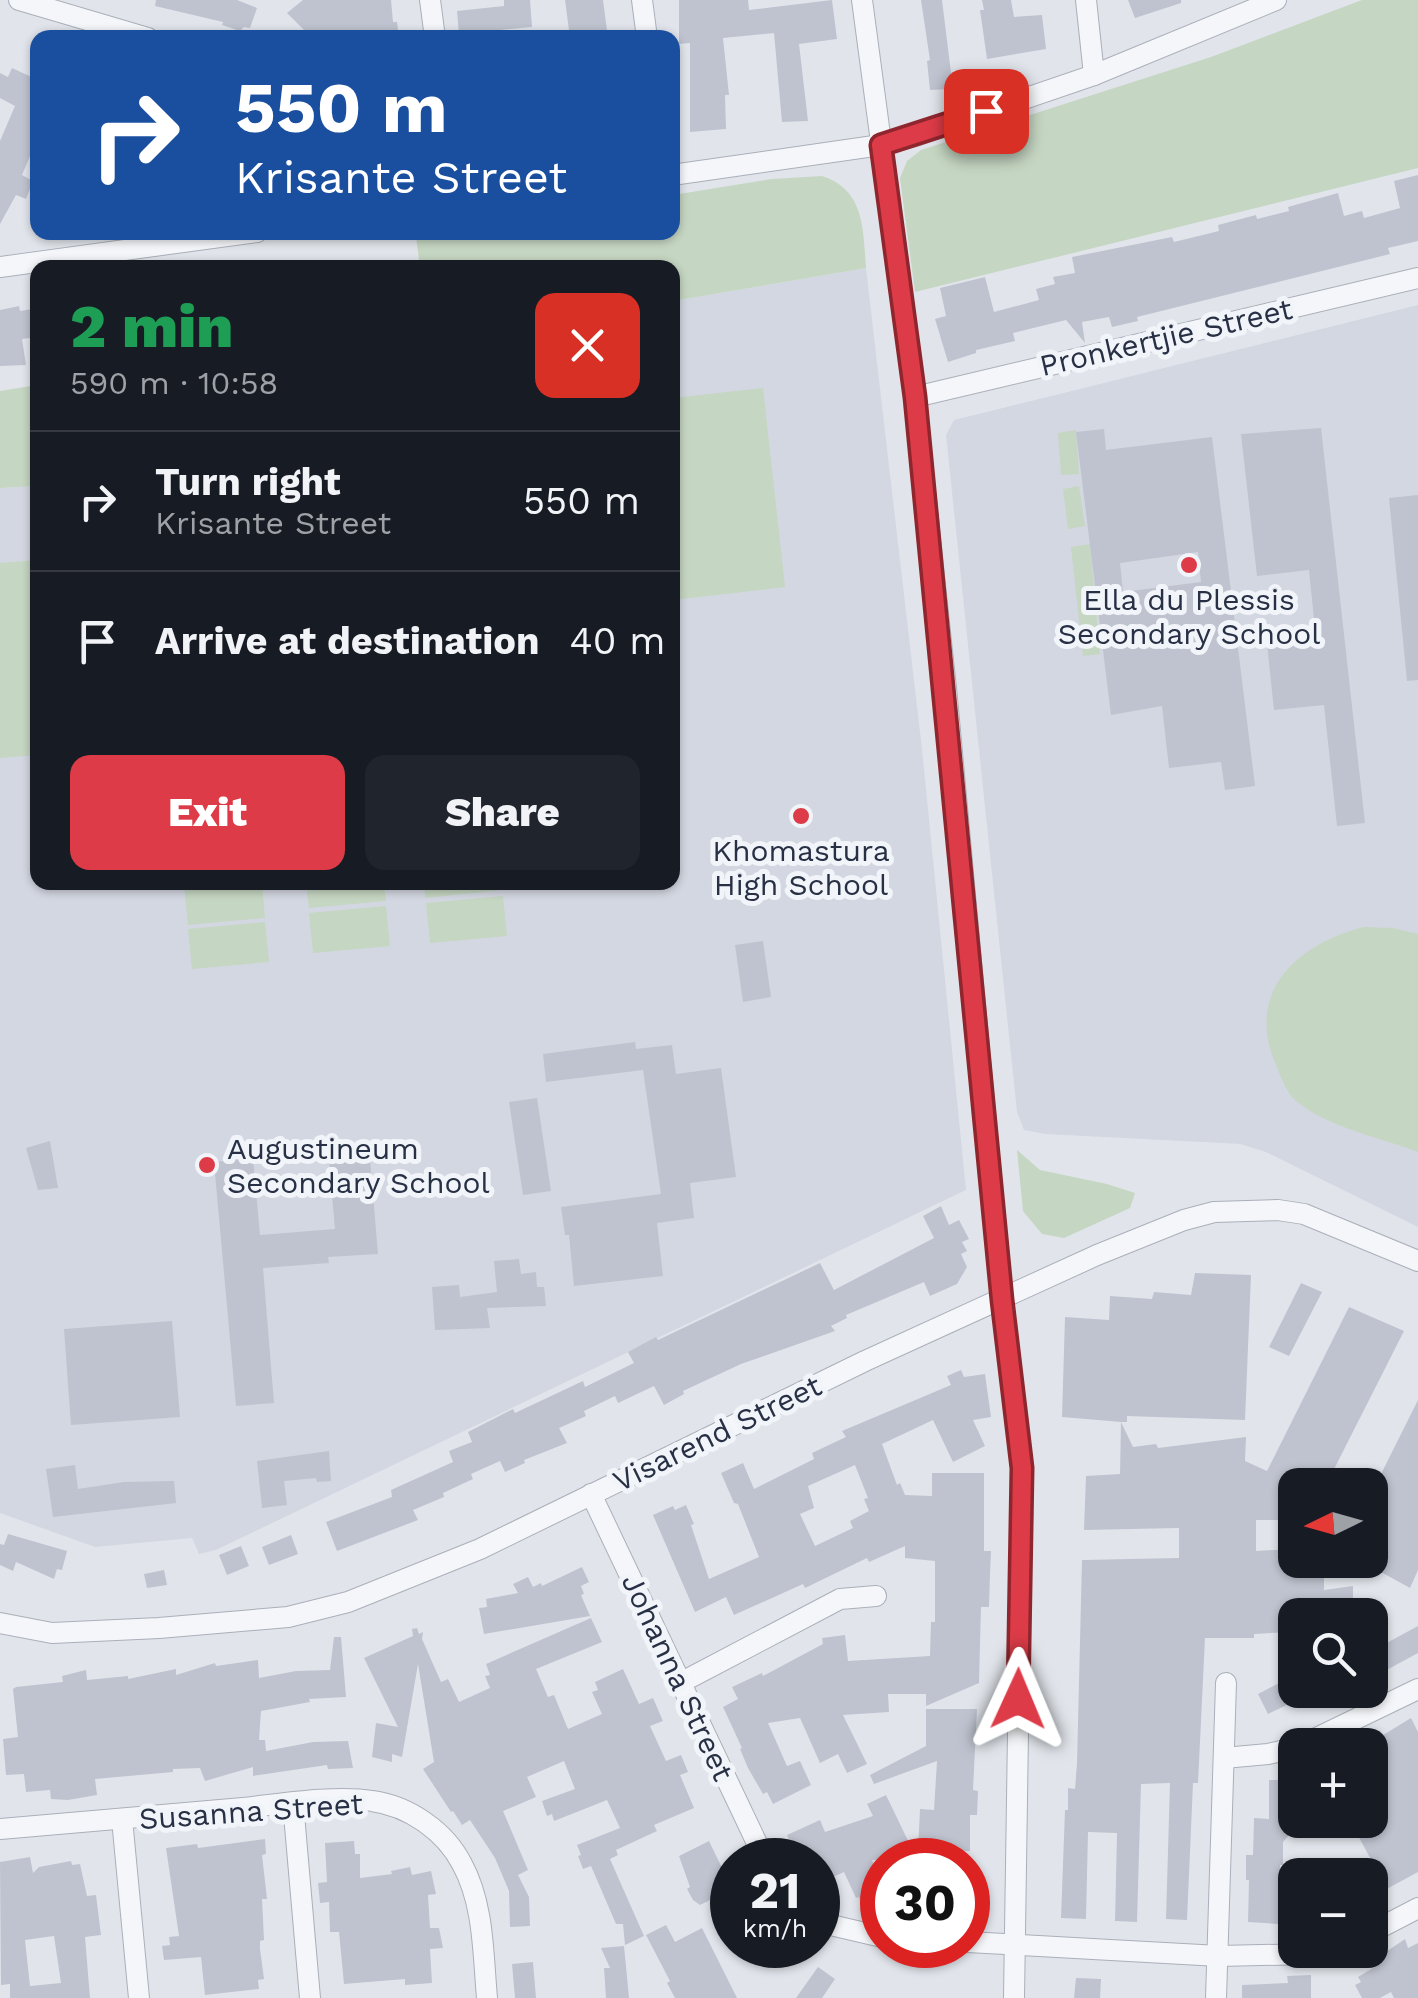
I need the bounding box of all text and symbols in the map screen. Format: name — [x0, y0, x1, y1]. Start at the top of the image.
text: 550 m — [235, 67, 448, 149]
pin — [944, 69, 1029, 154]
icon: right — [70, 70, 200, 200]
icon: arrive — [959, 84, 1014, 139]
text: Krisante Street — [235, 151, 567, 204]
text: 2 min — [70, 291, 234, 362]
street label: Pronkertjie Street — [1036, 291, 1296, 383]
button: close — [535, 293, 640, 398]
text: 590 m · 10:58 — [70, 364, 278, 402]
text: Turn right — [155, 460, 341, 504]
icon: right — [70, 474, 125, 529]
text: 550 m — [523, 479, 640, 523]
text: Krisante Street — [155, 504, 391, 542]
marker: Ella du Plessis Secondary School — [1178, 554, 1200, 576]
place label: Ella du Plessis Secondary School — [1058, 582, 1320, 651]
icon: arrive — [70, 614, 125, 669]
text: Arrive at destination — [155, 619, 540, 663]
text: 40 m — [570, 619, 666, 663]
button: Exit — [70, 755, 345, 870]
button: Share — [365, 755, 640, 870]
marker: Khomastura High School — [790, 805, 812, 827]
place label: Khomastura High School — [712, 833, 890, 902]
place label: Augustineum Secondary School — [227, 1131, 490, 1200]
marker: Augustineum Secondary School — [196, 1154, 218, 1176]
street label: Visarend Street — [607, 1367, 827, 1499]
north arrow — [1278, 1468, 1388, 1578]
map controls — [1278, 1468, 1388, 1968]
street label: Johanna Street — [615, 1568, 741, 1786]
button: search — [1278, 1598, 1388, 1708]
position arrow — [966, 1647, 1070, 1751]
button: + — [1278, 1728, 1388, 1838]
street label: Susanna Street — [138, 1786, 365, 1836]
speed limit sign: 30 — [860, 1838, 990, 1968]
button: − — [1278, 1858, 1388, 1968]
text: 21 — [749, 1861, 801, 1920]
text: km/h — [743, 1914, 807, 1943]

